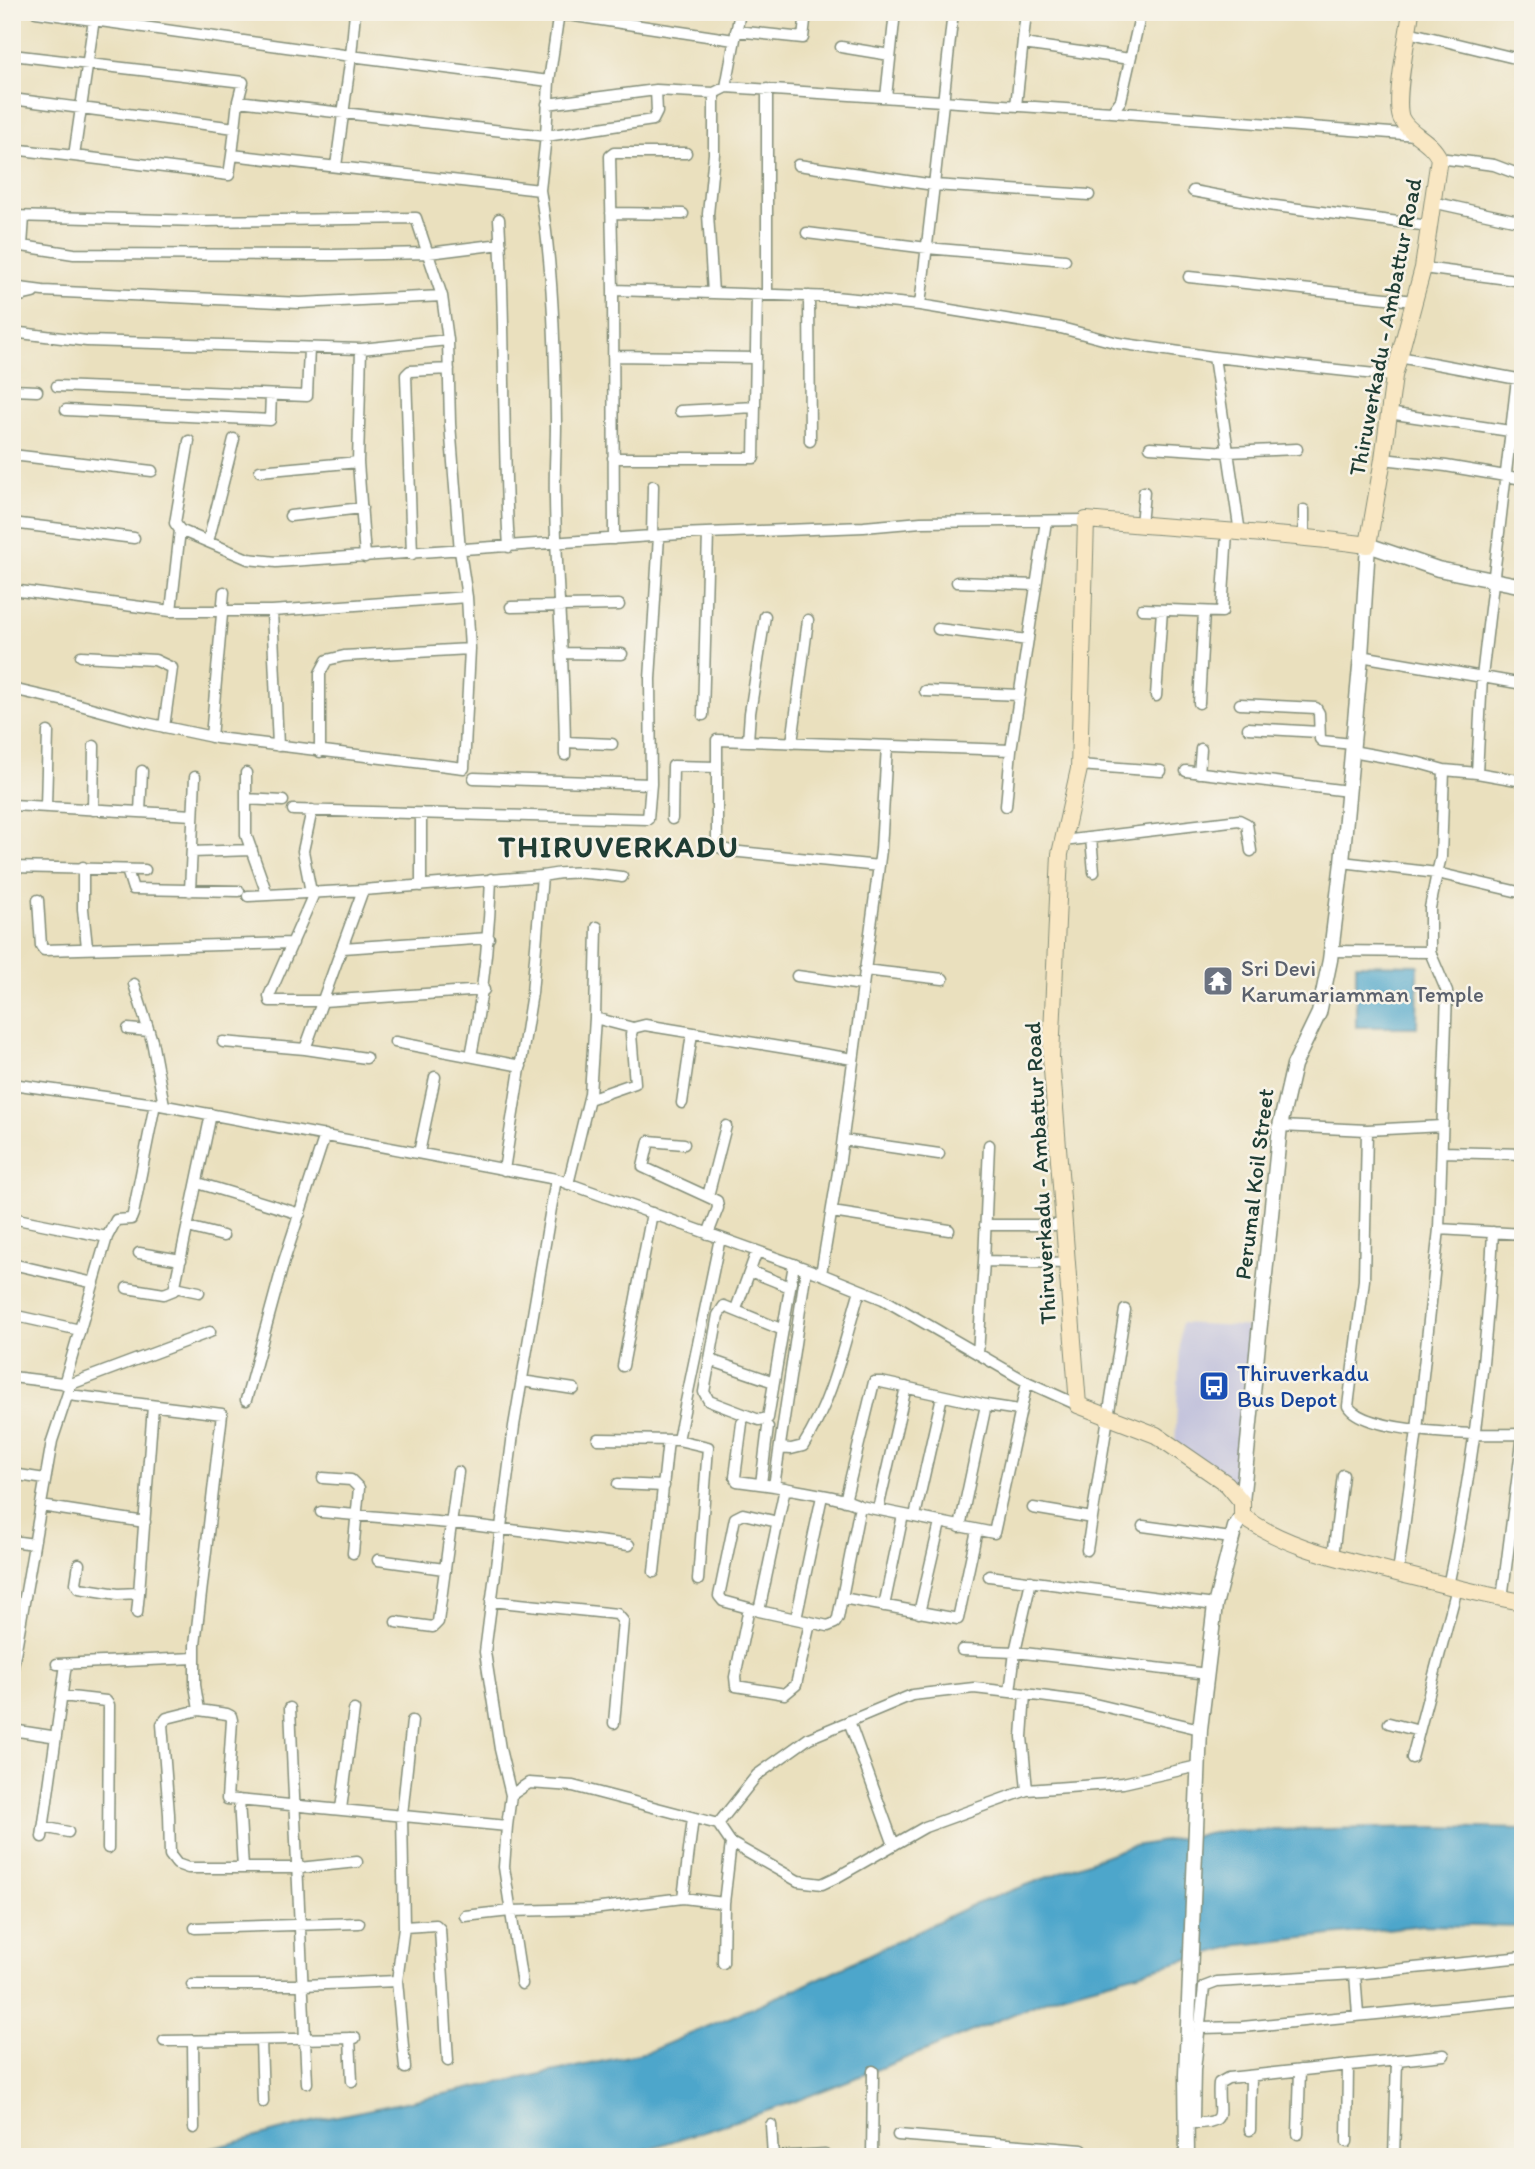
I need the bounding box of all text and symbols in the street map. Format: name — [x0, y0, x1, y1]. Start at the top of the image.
street label: Thiruverkadu - Ambattur Road — [1342, 175, 1428, 478]
district label: THIRUVERKADU — [497, 828, 740, 865]
place label: Sri Devi Karumariamman Temple — [1241, 954, 1484, 1008]
temple icon: Sri Devi Karumariamman Temple — [1201, 964, 1235, 998]
street label: Thiruverkadu - Ambattur Road — [1018, 1021, 1062, 1325]
street label: Perumal Koil Street — [1228, 1087, 1280, 1281]
place label: Thiruverkadu Bus Depot — [1237, 1359, 1369, 1413]
bus stop icon: Thiruverkadu Bus Depot — [1197, 1369, 1231, 1403]

